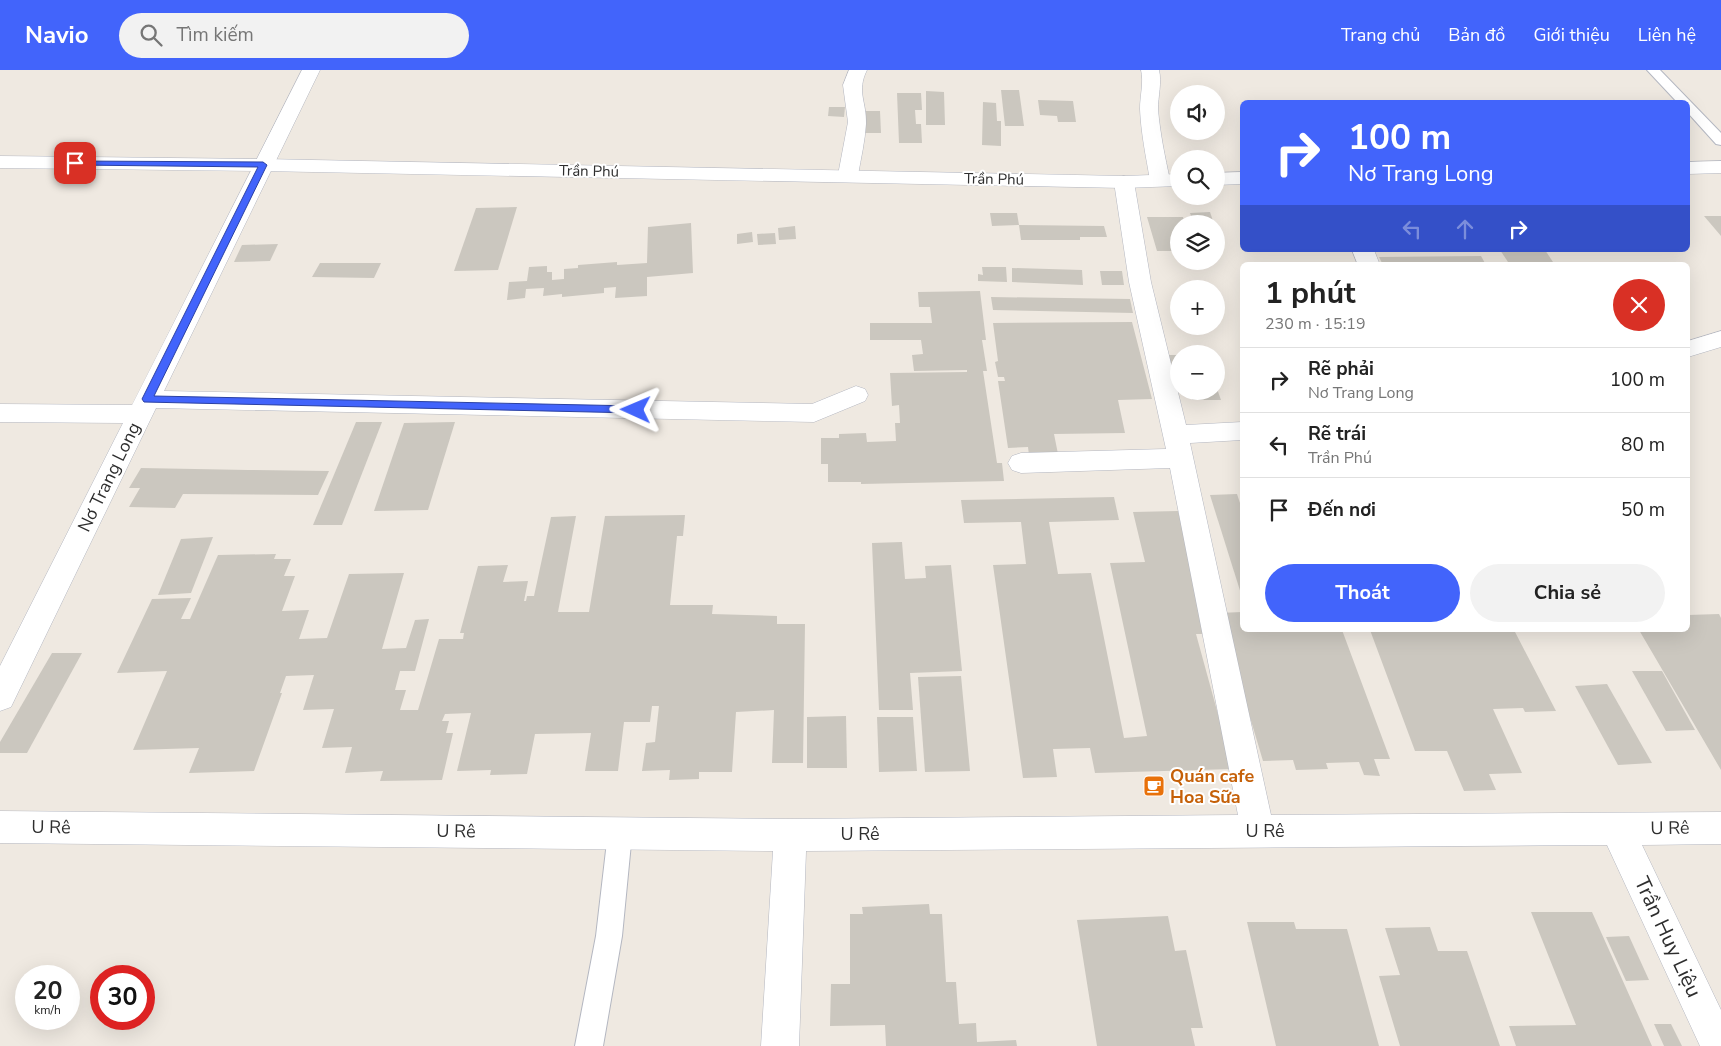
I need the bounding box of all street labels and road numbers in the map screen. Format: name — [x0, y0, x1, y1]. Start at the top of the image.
street label: Trần Phú — [559, 160, 619, 182]
street label: Trần Phú — [964, 168, 1024, 190]
street label: Nơ Trang Long — [72, 418, 146, 536]
street label: U Rê — [31, 815, 71, 839]
street label: U Rê — [1650, 816, 1690, 840]
street label: U Rê — [436, 819, 476, 843]
street label: U Rê — [1245, 819, 1285, 843]
street label: U Rê — [840, 822, 880, 846]
street label: Trần Huy Liệu — [1628, 872, 1708, 1002]

